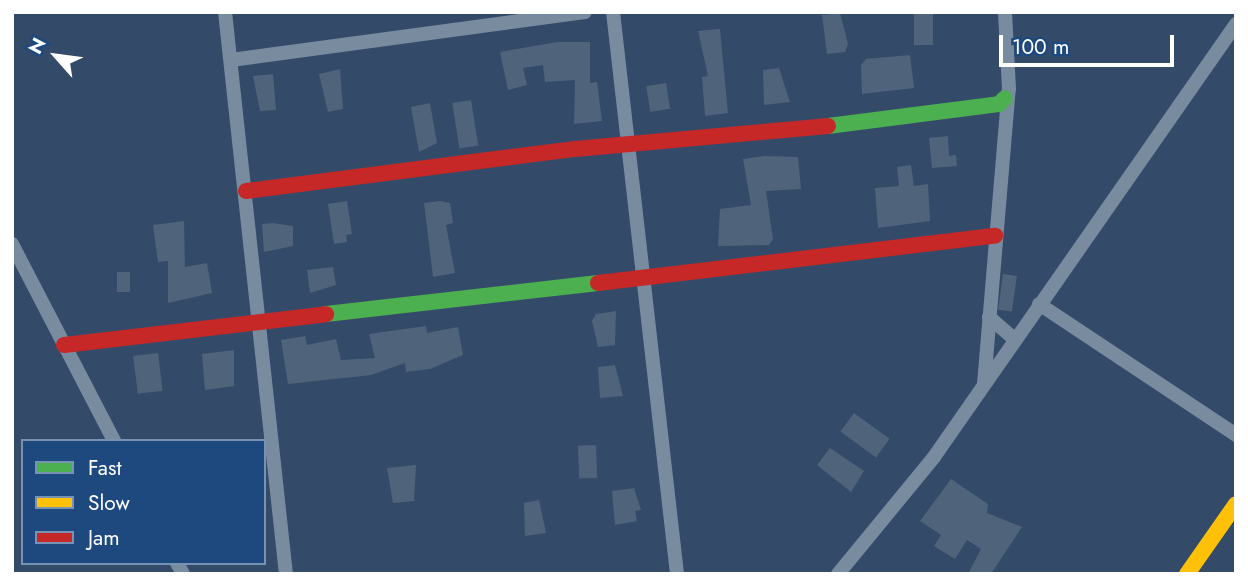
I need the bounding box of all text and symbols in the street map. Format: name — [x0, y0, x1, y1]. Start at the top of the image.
north arrow — [21, 21, 91, 91]
scale bar — [1003, 21, 1178, 65]
text: 100 m — [1012, 32, 1069, 62]
text: N — [22, 33, 52, 59]
legend — [21, 439, 266, 565]
text: Fast — [88, 453, 121, 483]
text: Slow — [88, 488, 130, 518]
text: Jam — [88, 523, 120, 553]

